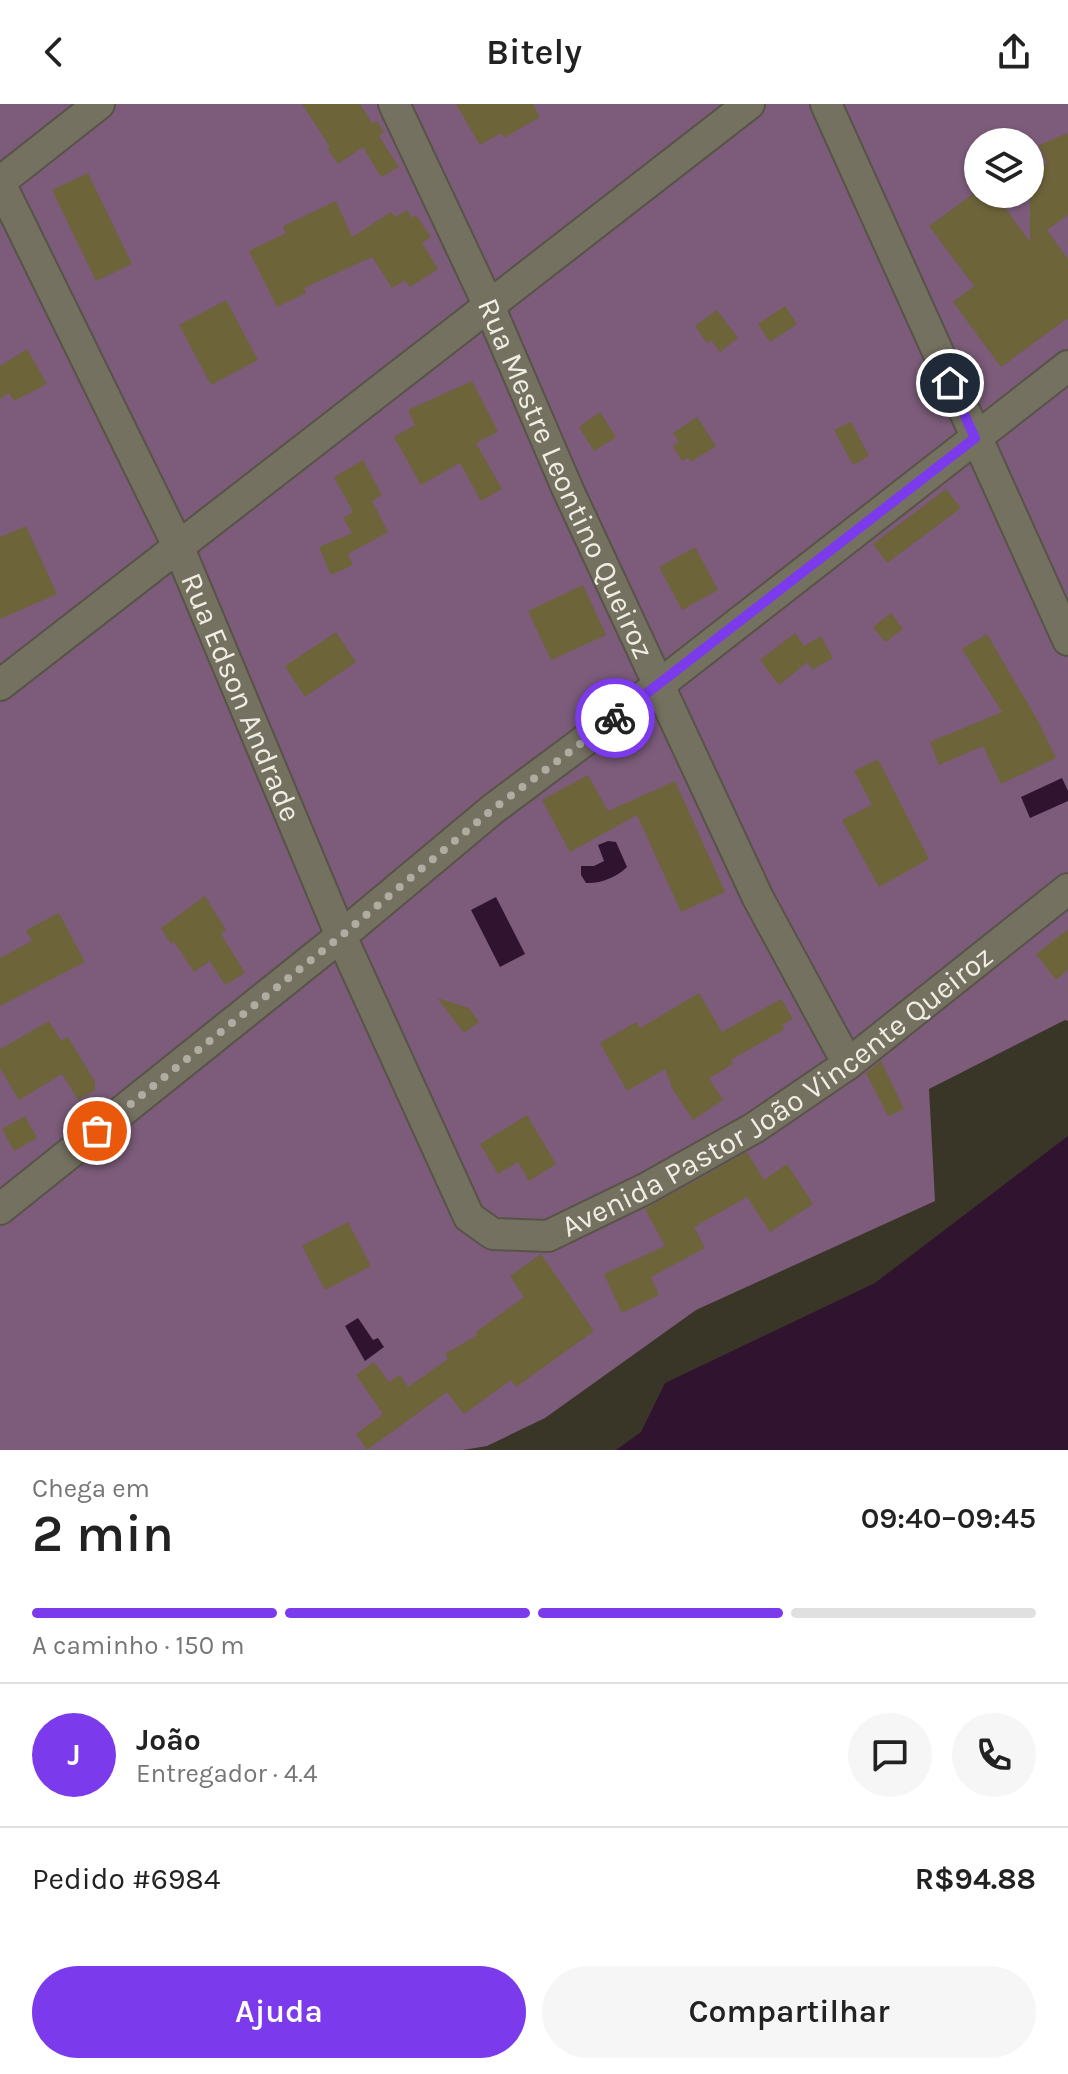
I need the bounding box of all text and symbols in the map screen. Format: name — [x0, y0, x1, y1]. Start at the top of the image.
icon: back — [32, 30, 76, 74]
icon: share — [992, 30, 1036, 74]
text: Bitely — [486, 31, 582, 73]
map controls — [964, 128, 1044, 208]
button: layers — [964, 128, 1044, 208]
street label: Rua Mestre Leontino Queiroz — [470, 293, 662, 664]
pin — [916, 349, 984, 417]
icon: home — [928, 361, 972, 405]
street label: Rua Edson Andrade — [173, 567, 309, 827]
courier — [575, 678, 655, 758]
icon: bike — [593, 696, 637, 740]
street label: Avenida Pastor João Vincente Queiroz — [556, 938, 1000, 1245]
pin — [63, 1097, 131, 1165]
icon: bag — [75, 1109, 119, 1153]
text: Chega em — [32, 1473, 150, 1504]
text: 09:40–09:45 — [861, 1500, 1036, 1536]
text: 2 min — [32, 1503, 174, 1564]
text: A caminho · 150 m — [32, 1630, 245, 1661]
button: chat — [848, 1713, 932, 1797]
button: phone — [952, 1713, 1036, 1797]
text: João — [136, 1722, 201, 1758]
text: J — [67, 1737, 81, 1773]
text: Entregador · 4.4 — [136, 1758, 318, 1789]
text: Pedido #6984 — [32, 1861, 221, 1897]
text: R$94.88 — [915, 1861, 1036, 1897]
button: Ajuda — [32, 1966, 526, 2058]
button: Compartilhar — [542, 1966, 1036, 2058]

